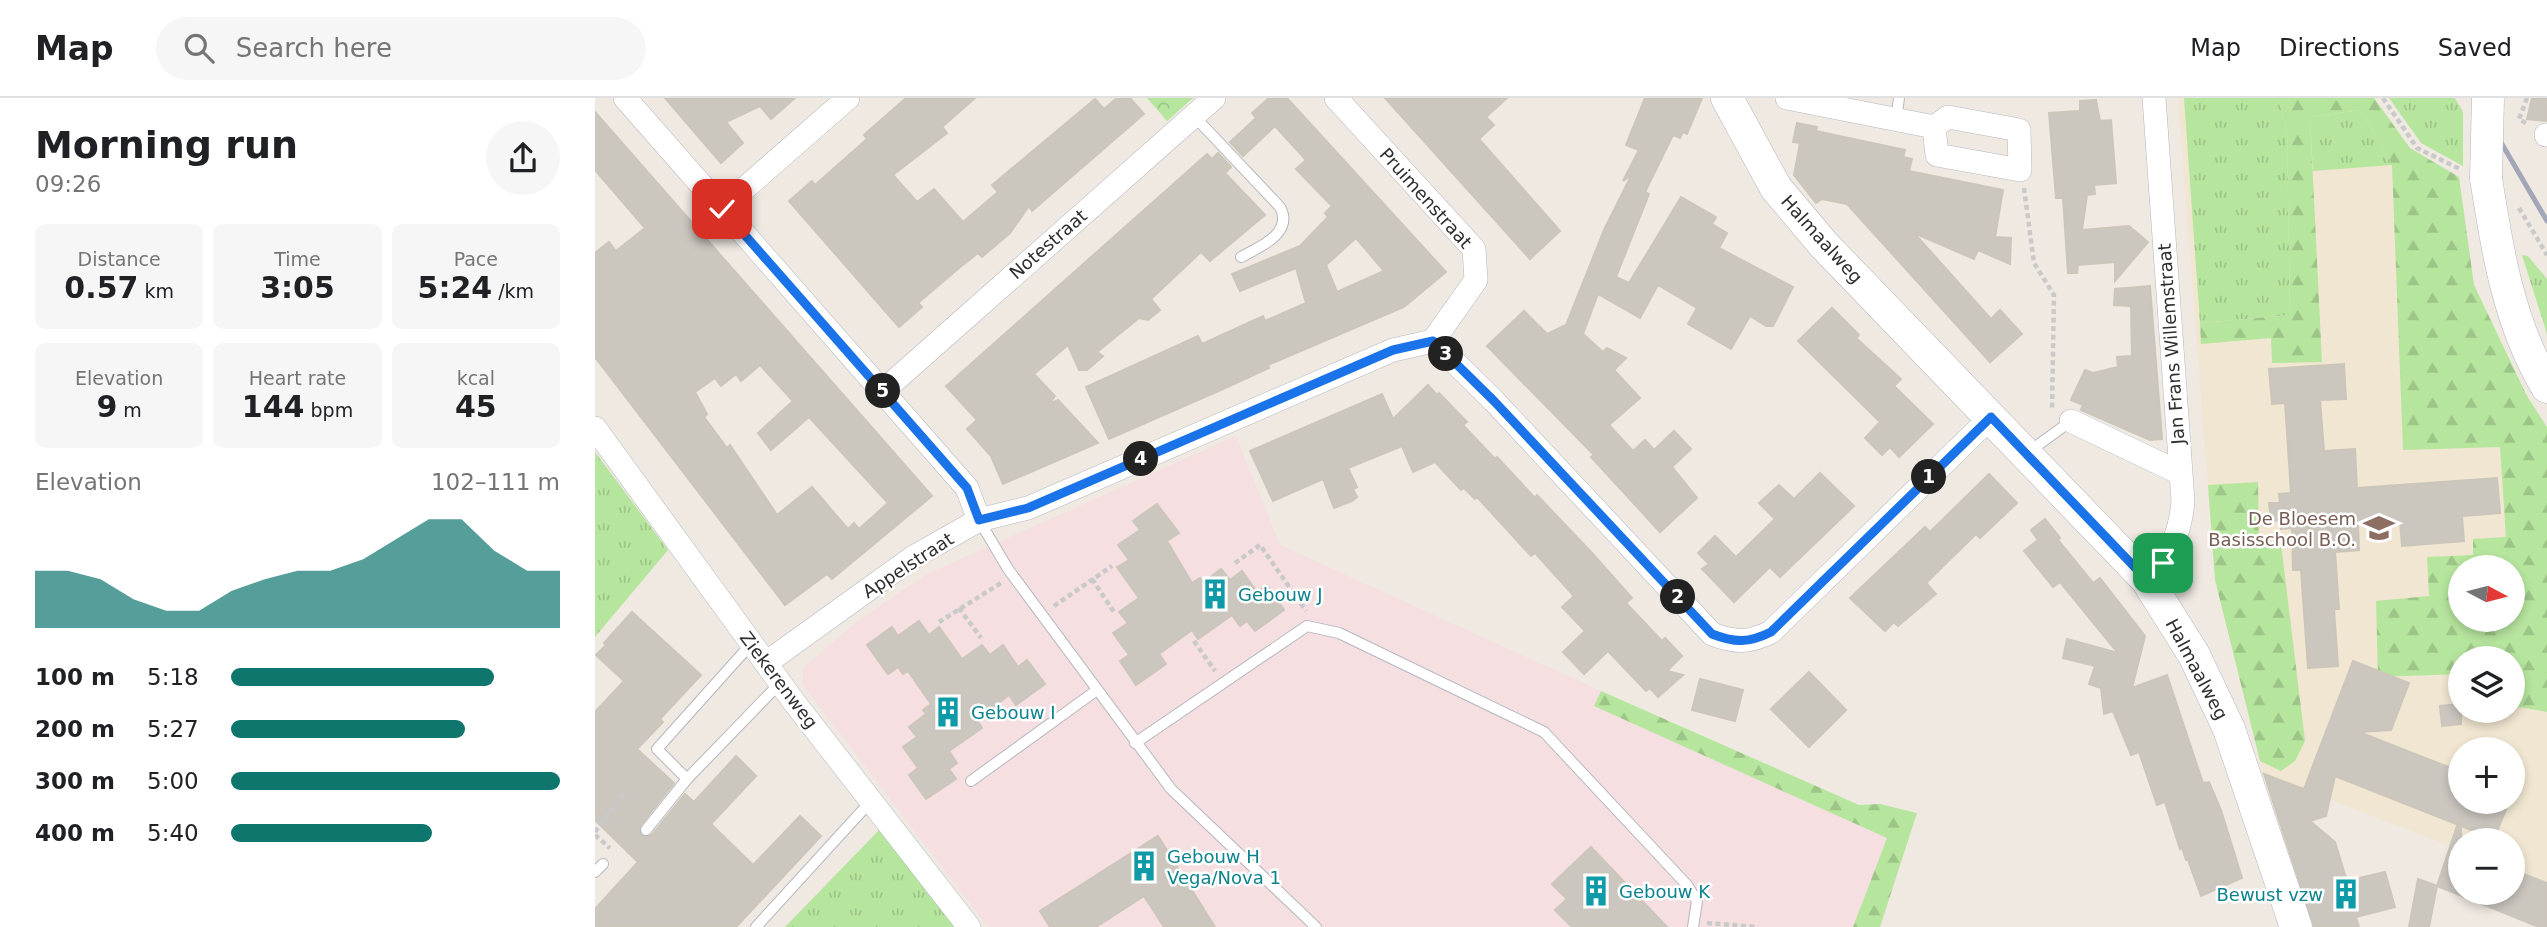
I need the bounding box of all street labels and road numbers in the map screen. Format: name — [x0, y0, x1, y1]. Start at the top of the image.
street label: Pruimenstraat — [1376, 144, 1476, 252]
street label: Halmaalweg — [1777, 191, 1867, 287]
street label: Notestraat — [1005, 205, 1091, 283]
street label: Jan Frans Willemstraat — [2154, 243, 2189, 446]
street label: Appelstraat — [859, 528, 957, 602]
street label: Halmaalweg — [2162, 615, 2232, 723]
street label: Ziekerenweg — [736, 627, 822, 733]

